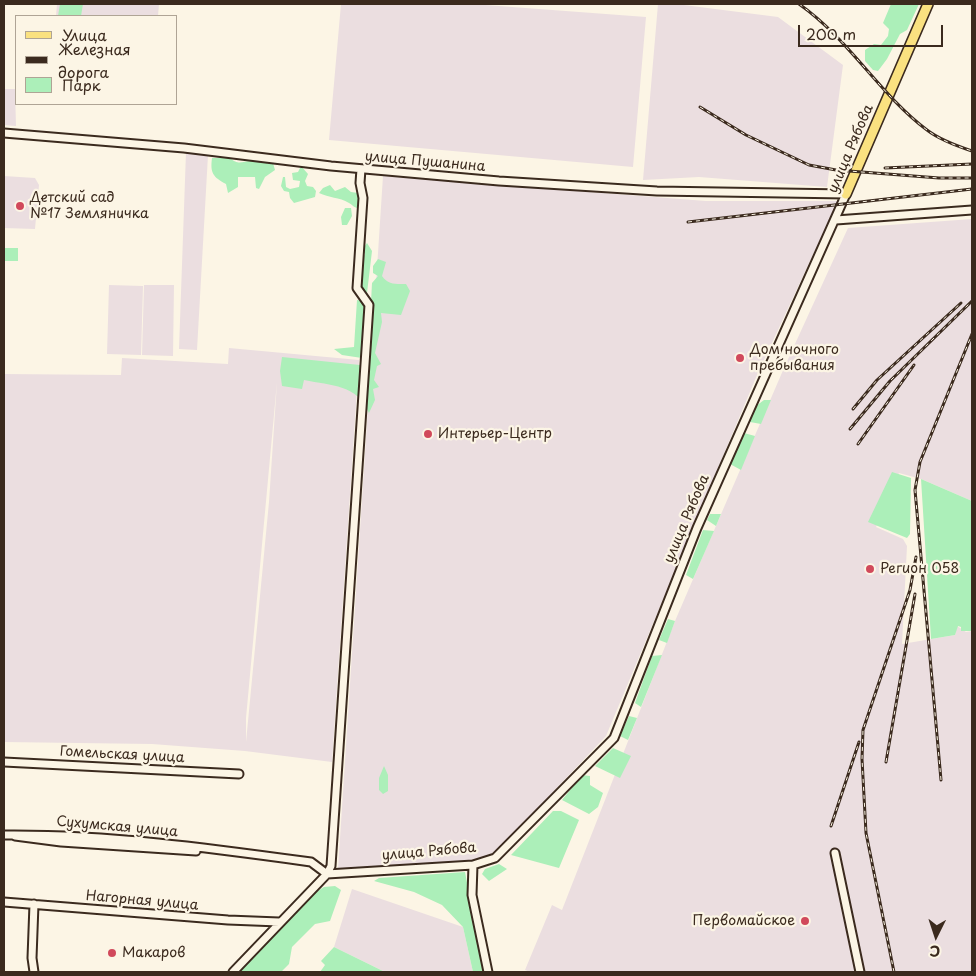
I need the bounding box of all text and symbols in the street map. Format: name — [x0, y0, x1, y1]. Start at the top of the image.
legend — [15, 15, 178, 105]
scale bar — [801, 15, 946, 47]
text: 200 m — [806, 22, 856, 45]
text: Улица — [62, 23, 107, 46]
text: Железная дорога — [58, 37, 131, 83]
text: Парк — [62, 73, 101, 96]
street label: улица Рябова — [825, 102, 877, 196]
street label: улица Пушанина — [364, 148, 486, 176]
place label: Детский сад №17 Земляничка — [30, 190, 149, 222]
marker: Детский сад №17 Земляничка — [14, 200, 26, 212]
place label: Дом ночного пребывания — [750, 342, 839, 374]
marker: Дом ночного пребывания — [734, 352, 746, 364]
place label: Интерьер-Центр — [438, 426, 552, 442]
marker: Интерьер-Центр — [422, 428, 434, 440]
street label: улица Рябова — [661, 472, 713, 566]
place label: Регион 058 — [880, 561, 959, 577]
marker: Регион 058 — [864, 563, 876, 575]
street label: Гомельская улица — [59, 743, 185, 767]
street label: Сухумская улица — [56, 813, 178, 841]
street label: улица Рябова — [381, 840, 477, 864]
street label: Нагорная улица — [85, 888, 199, 914]
north arrow — [911, 911, 961, 961]
place label: Первомайское — [693, 913, 795, 929]
marker: Первомайское — [799, 915, 811, 927]
text: С — [929, 941, 941, 962]
place label: Макаров — [122, 945, 185, 961]
marker: Макаров — [106, 947, 118, 959]

